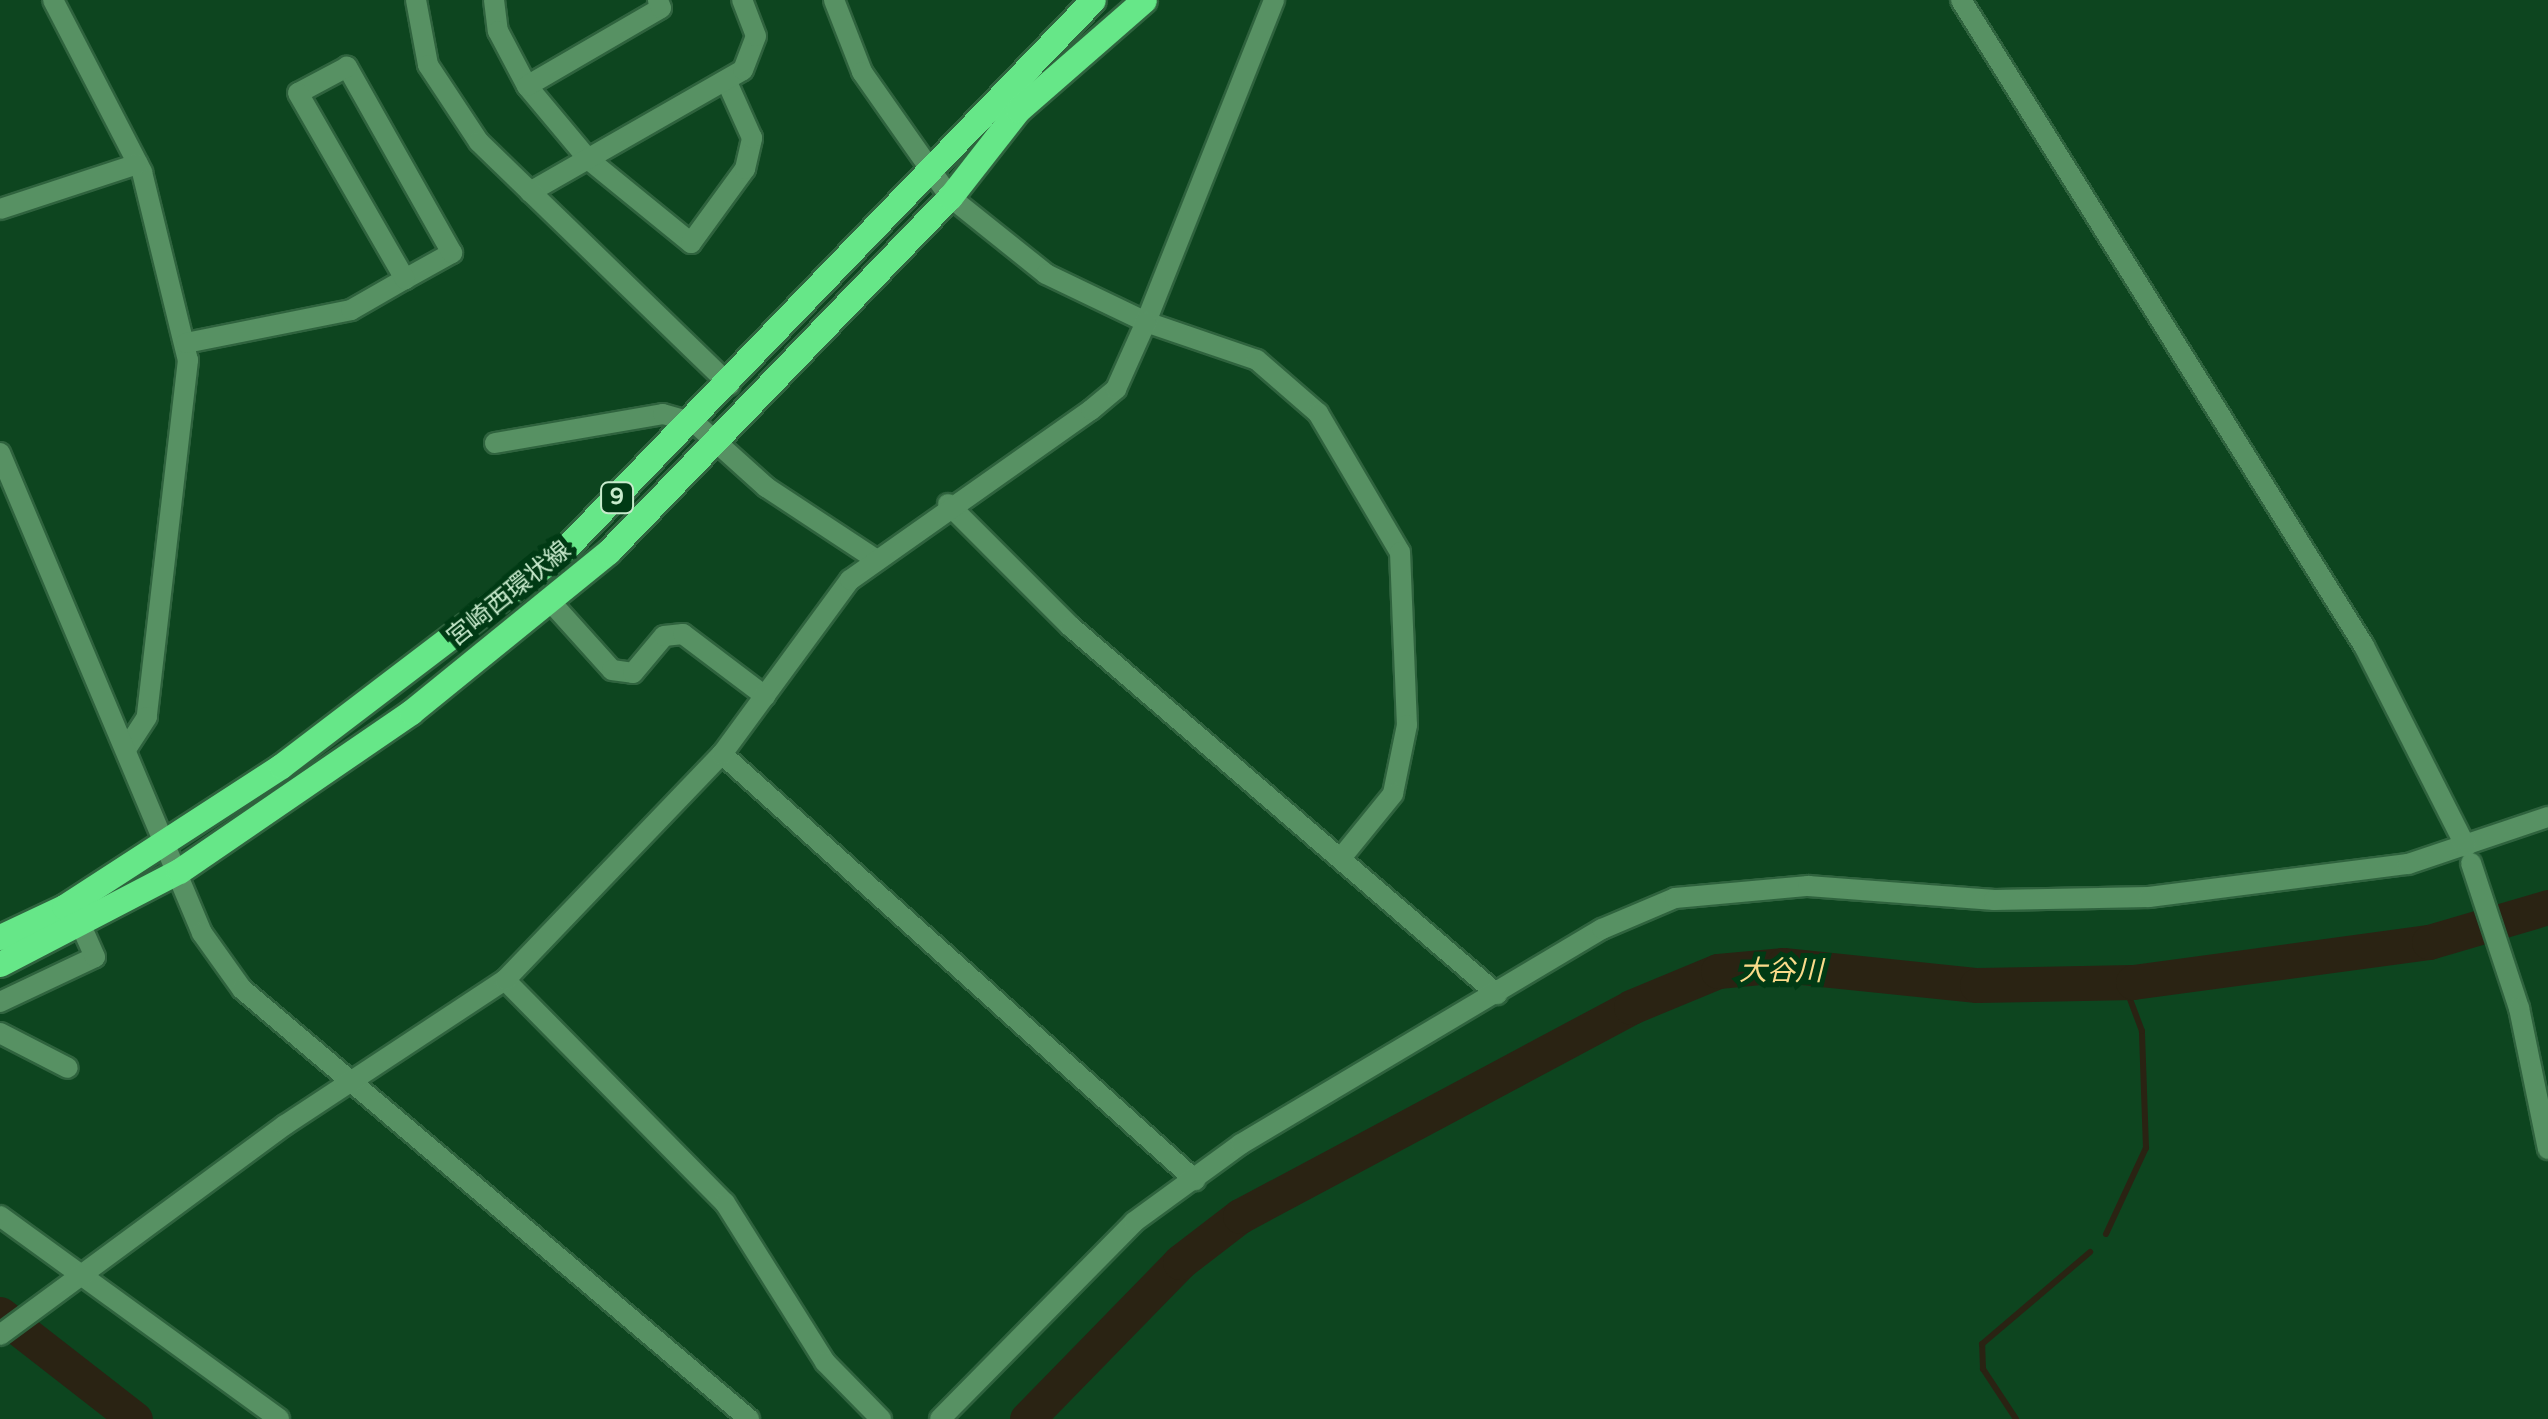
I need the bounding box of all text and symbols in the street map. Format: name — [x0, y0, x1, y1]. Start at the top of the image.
road number: 9 — [600, 481, 634, 515]
street label: 宮崎西環状線 — [441, 535, 577, 653]
water label: 大谷川 — [1739, 954, 1823, 988]

